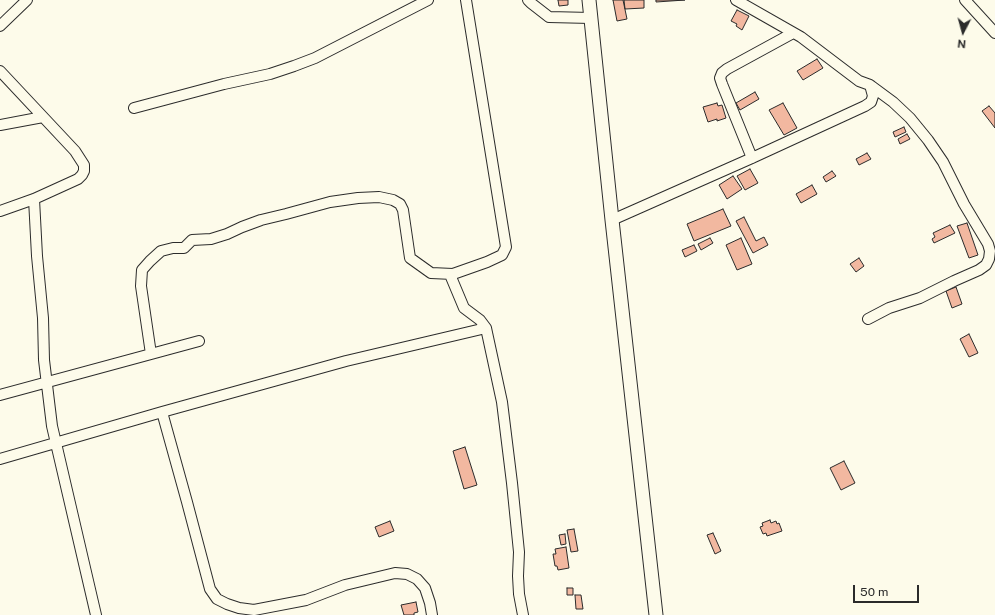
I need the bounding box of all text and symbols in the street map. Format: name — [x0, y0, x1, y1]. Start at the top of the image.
north arrow — [943, 12, 983, 52]
text: N — [957, 38, 967, 50]
scale bar — [855, 577, 921, 603]
text: 50 m — [860, 585, 888, 599]

